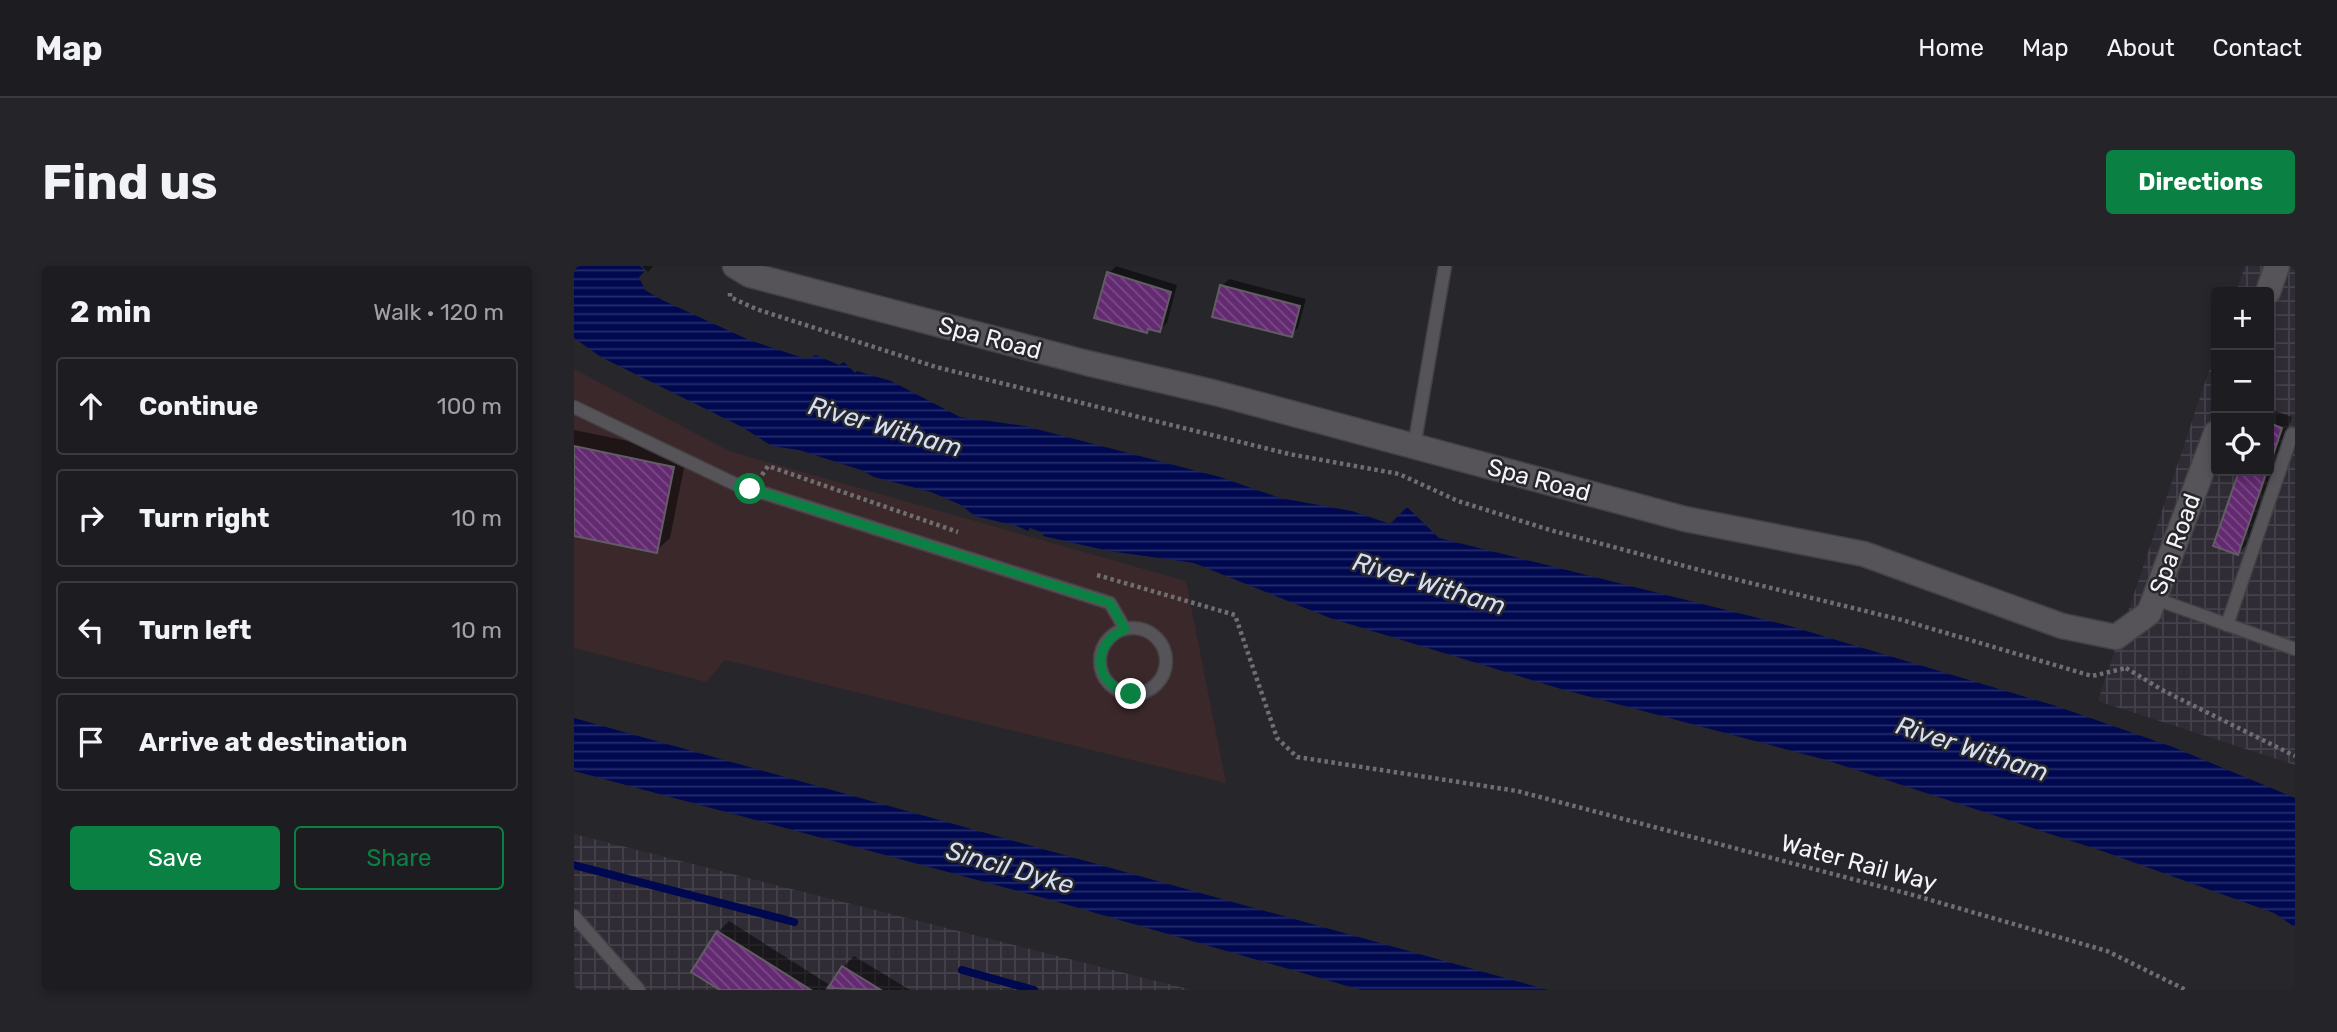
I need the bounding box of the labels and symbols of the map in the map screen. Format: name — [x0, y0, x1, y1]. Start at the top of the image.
street label: Spa Road — [936, 311, 1044, 365]
water label: River Witham — [804, 390, 966, 464]
street label: Spa Road — [1485, 453, 1593, 507]
route start — [734, 473, 765, 504]
street label: Spa Road — [2144, 490, 2206, 598]
water label: River Witham — [1349, 546, 1509, 622]
route end — [1115, 678, 1146, 709]
water label: River Witham — [1892, 710, 2052, 788]
street label: Water Rail Way — [1778, 829, 1940, 897]
water label: Sincil Dyke — [943, 835, 1078, 901]

